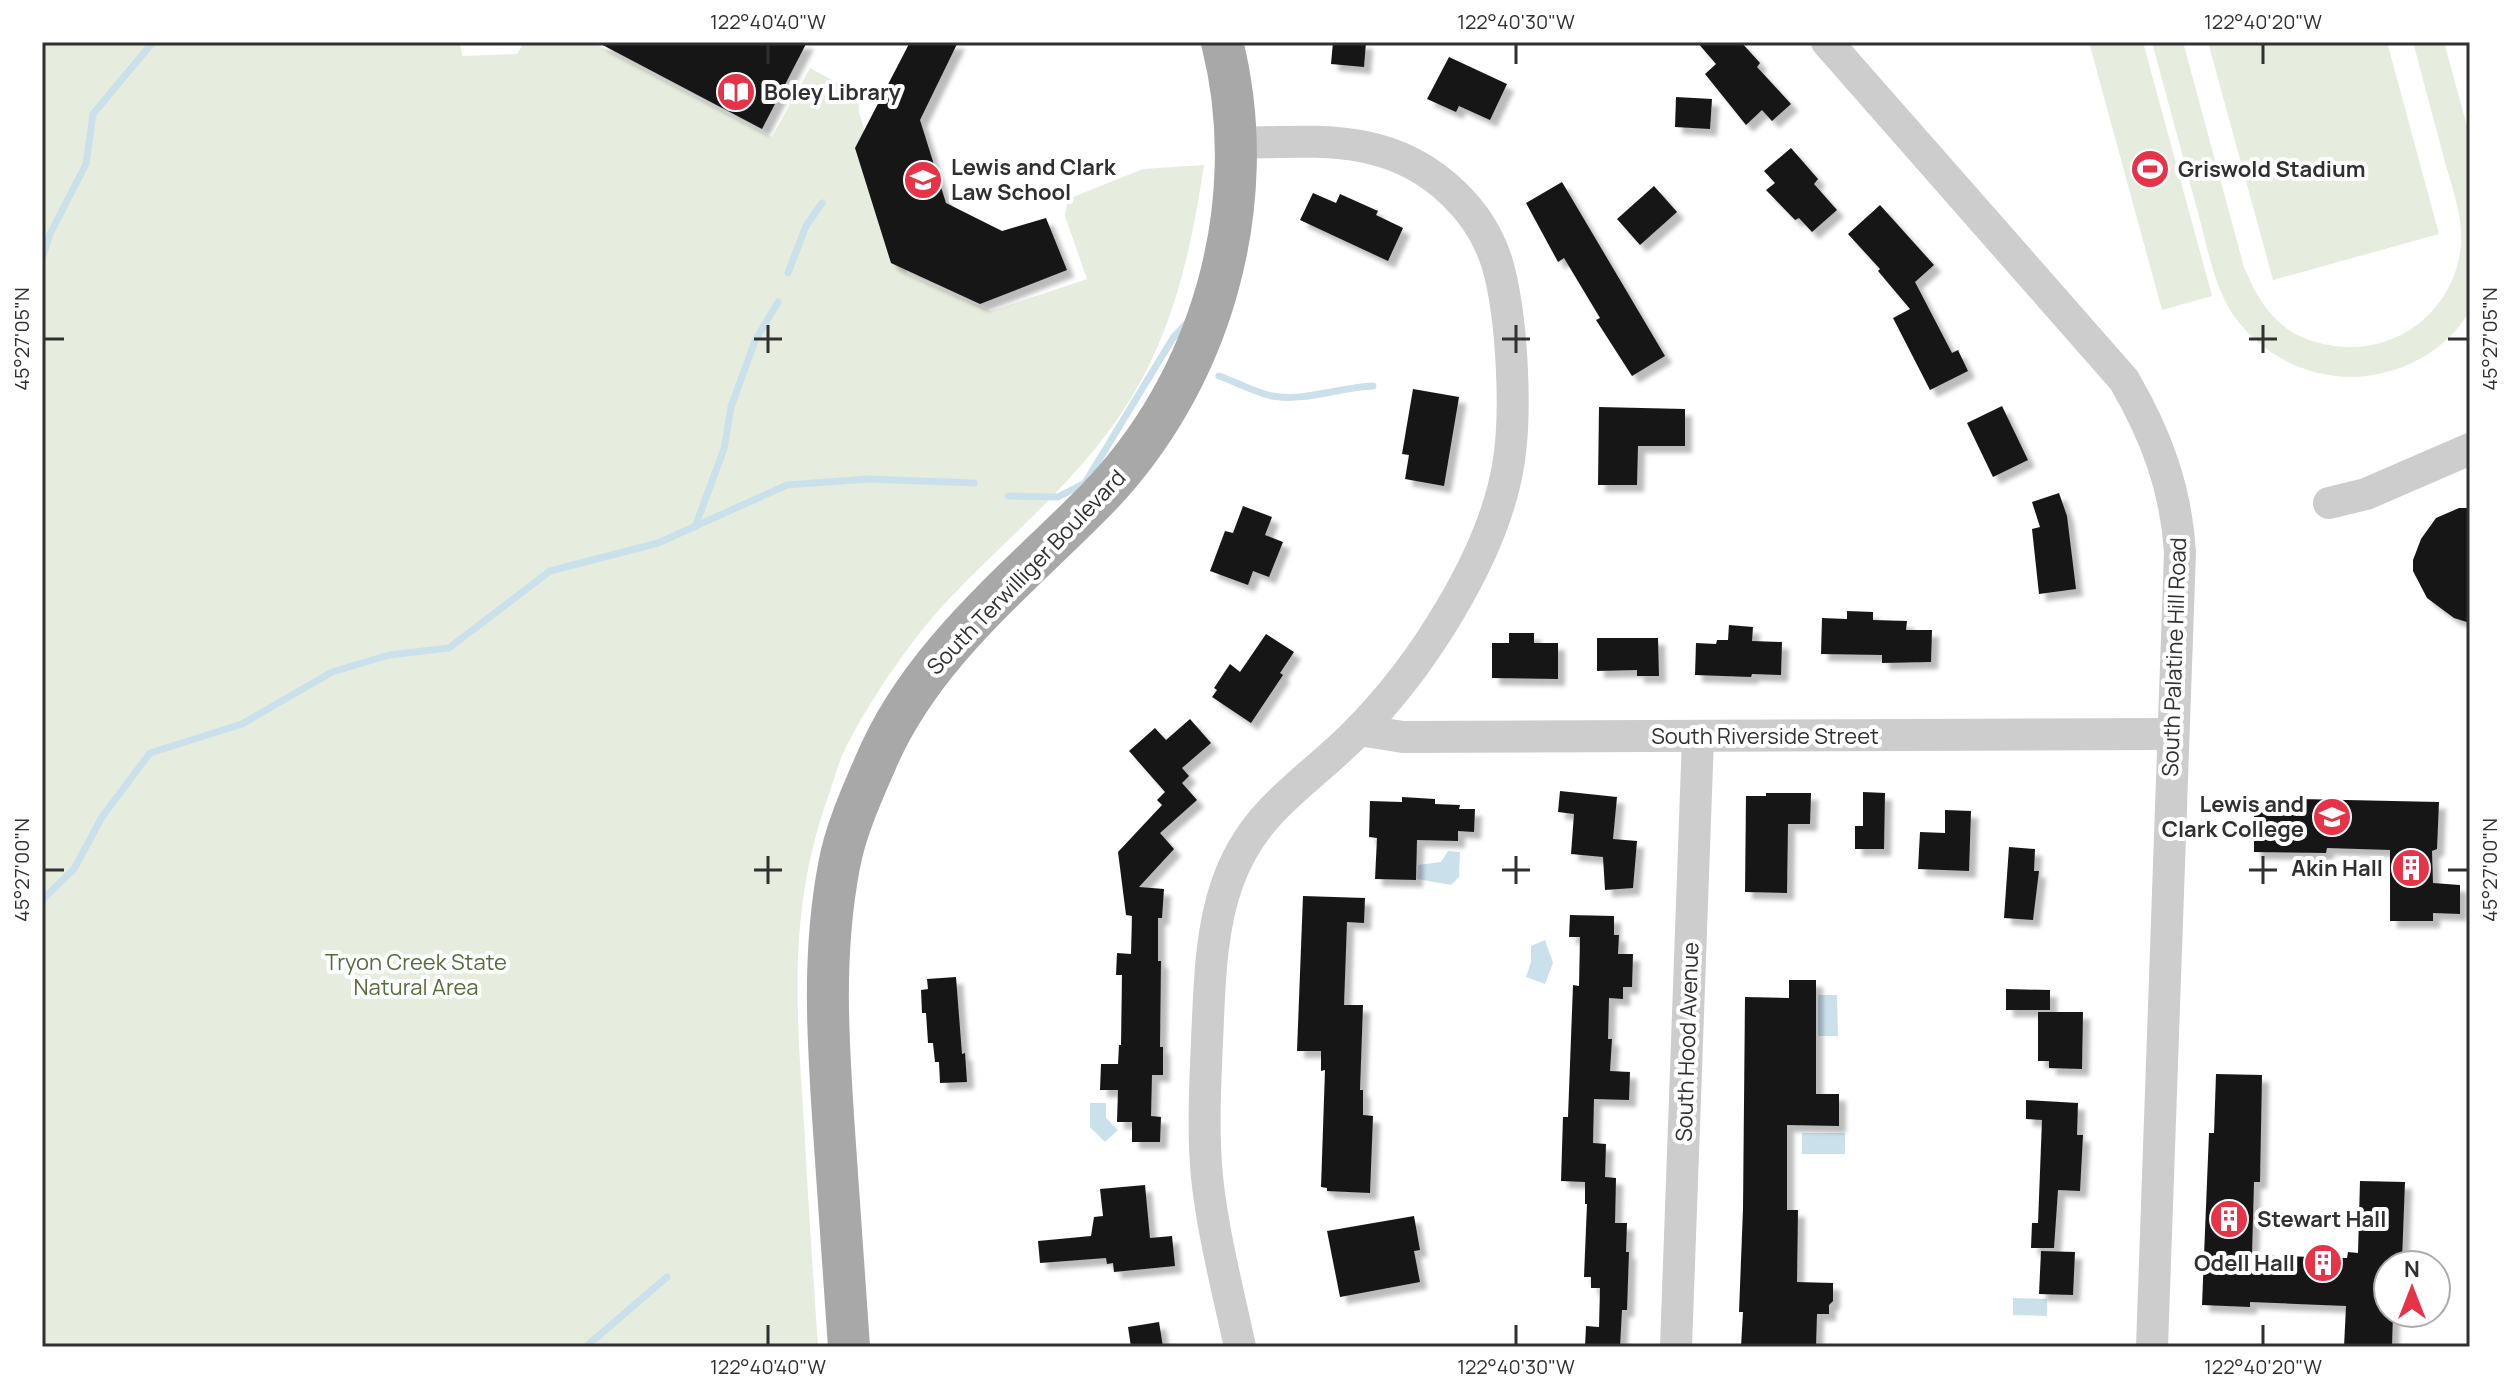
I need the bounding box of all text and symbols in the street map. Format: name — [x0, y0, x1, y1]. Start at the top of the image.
text: 122°40'40"W — [710, 8, 826, 35]
text: 122°40'30"W — [1457, 8, 1575, 35]
text: 122°40'20"W — [2204, 8, 2322, 35]
library icon: Boley Library — [715, 71, 757, 113]
place label: Boley Library — [764, 77, 901, 107]
sports icon: Griswold Stadium — [2129, 148, 2171, 190]
place label: Lewis and Clark Law School — [951, 152, 1117, 207]
place label: Griswold Stadium — [2178, 154, 2365, 184]
school or university icon: Lewis and Clark Law School — [902, 159, 944, 201]
text: 45°27'05"N — [8, 287, 35, 391]
text: 45°27'05"N — [2476, 287, 2503, 391]
street label: South Terwilliger Boulevard — [920, 463, 1132, 681]
street label: South Palatine Hill Road — [2155, 537, 2193, 777]
street label: South Riverside Street — [1651, 721, 1879, 751]
place label: Lewis and Clark College — [2162, 789, 2304, 844]
school or university icon: Lewis and Clark College — [2311, 796, 2353, 838]
text: 45°27'00"N — [8, 818, 35, 922]
text: 45°27'00"N — [2476, 818, 2503, 922]
building icon: Akin Hall — [2390, 847, 2432, 889]
place label: Akin Hall — [2291, 853, 2383, 883]
street label: South Hood Avenue — [1669, 942, 1705, 1142]
park label: Tryon Creek State Natural Area — [325, 947, 507, 1002]
building icon: Stewart Hall — [2208, 1198, 2250, 1240]
place label: Stewart Hall — [2257, 1204, 2386, 1234]
building icon: Odell Hall — [2302, 1242, 2344, 1284]
place label: Odell Hall — [2194, 1248, 2295, 1278]
north arrow — [2372, 1249, 2452, 1329]
text: N — [2404, 1254, 2420, 1284]
text: 122°40'40"W — [710, 1353, 826, 1380]
text: 122°40'30"W — [1457, 1353, 1575, 1380]
text: 122°40'20"W — [2204, 1353, 2322, 1380]

